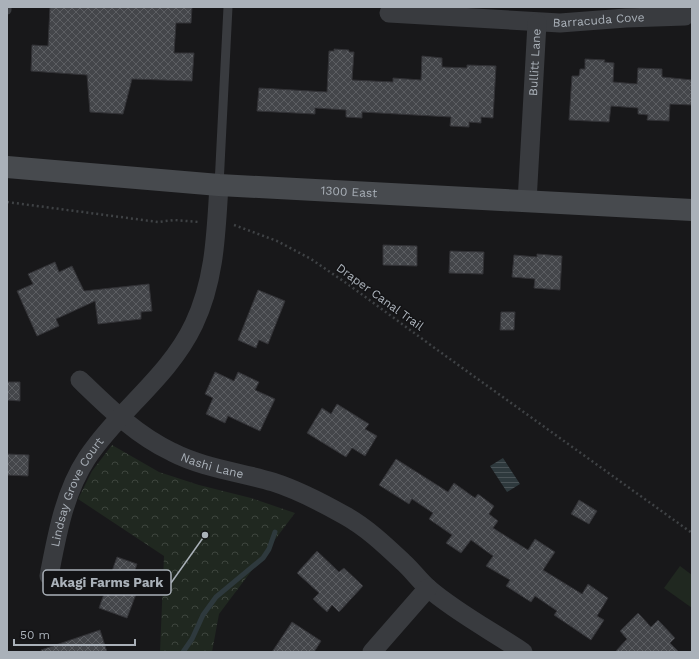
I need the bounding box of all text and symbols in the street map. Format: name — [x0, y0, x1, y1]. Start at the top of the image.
street label: Barracuda Cove — [552, 10, 645, 30]
street label: Bullitt Lane — [526, 28, 544, 96]
street label: 1300 East — [320, 183, 378, 200]
street label: Draper Canal Trail — [334, 261, 427, 334]
street label: Lindsay Grove Court — [48, 435, 106, 548]
street label: Nashi Lane — [179, 450, 245, 481]
callout: Akagi Farms Park — [43, 570, 171, 595]
text: Akagi Farms Park — [51, 575, 164, 590]
scale bar — [14, 621, 135, 647]
text: 50 m — [20, 628, 50, 642]

